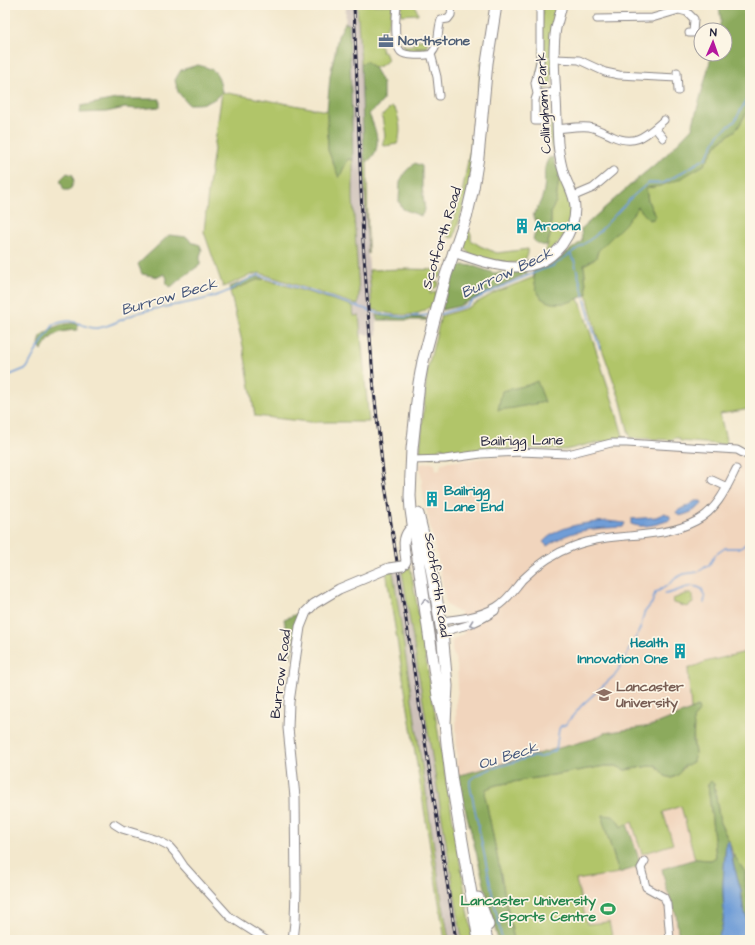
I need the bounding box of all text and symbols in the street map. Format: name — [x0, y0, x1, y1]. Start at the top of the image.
north arrow — [693, 22, 733, 62]
text: N — [710, 25, 717, 40]
place label: Northstone — [398, 31, 471, 51]
office icon: Northstone — [377, 32, 395, 50]
street label: Collingham Park — [531, 51, 557, 154]
street label: Scotforth Road — [417, 185, 467, 291]
place label: Aroona — [534, 216, 581, 236]
building icon: Aroona — [513, 217, 531, 235]
water label: Burrow Beck — [458, 242, 557, 303]
water label: Burrow Beck — [119, 273, 220, 321]
street label: Bailrigg Lane — [480, 430, 564, 452]
place label: Bailrigg Lane End — [444, 481, 504, 517]
building icon: Bailrigg Lane End — [423, 490, 441, 508]
street label: Scotforth Road — [419, 531, 455, 639]
one-way arrow — [421, 598, 430, 604]
one-way arrow — [468, 619, 475, 628]
street label: Burrow Road — [266, 628, 296, 720]
place label: Health Innovation One — [577, 633, 669, 669]
building icon: Health Innovation One — [671, 642, 689, 660]
place label: Lancaster University — [616, 677, 684, 713]
school or university icon: Lancaster University — [595, 686, 613, 704]
water label: Ou Beck — [476, 737, 541, 775]
place label: Lancaster University Sports Centre — [461, 891, 596, 927]
sports icon: Lancaster University Sports Centre — [599, 900, 617, 918]

